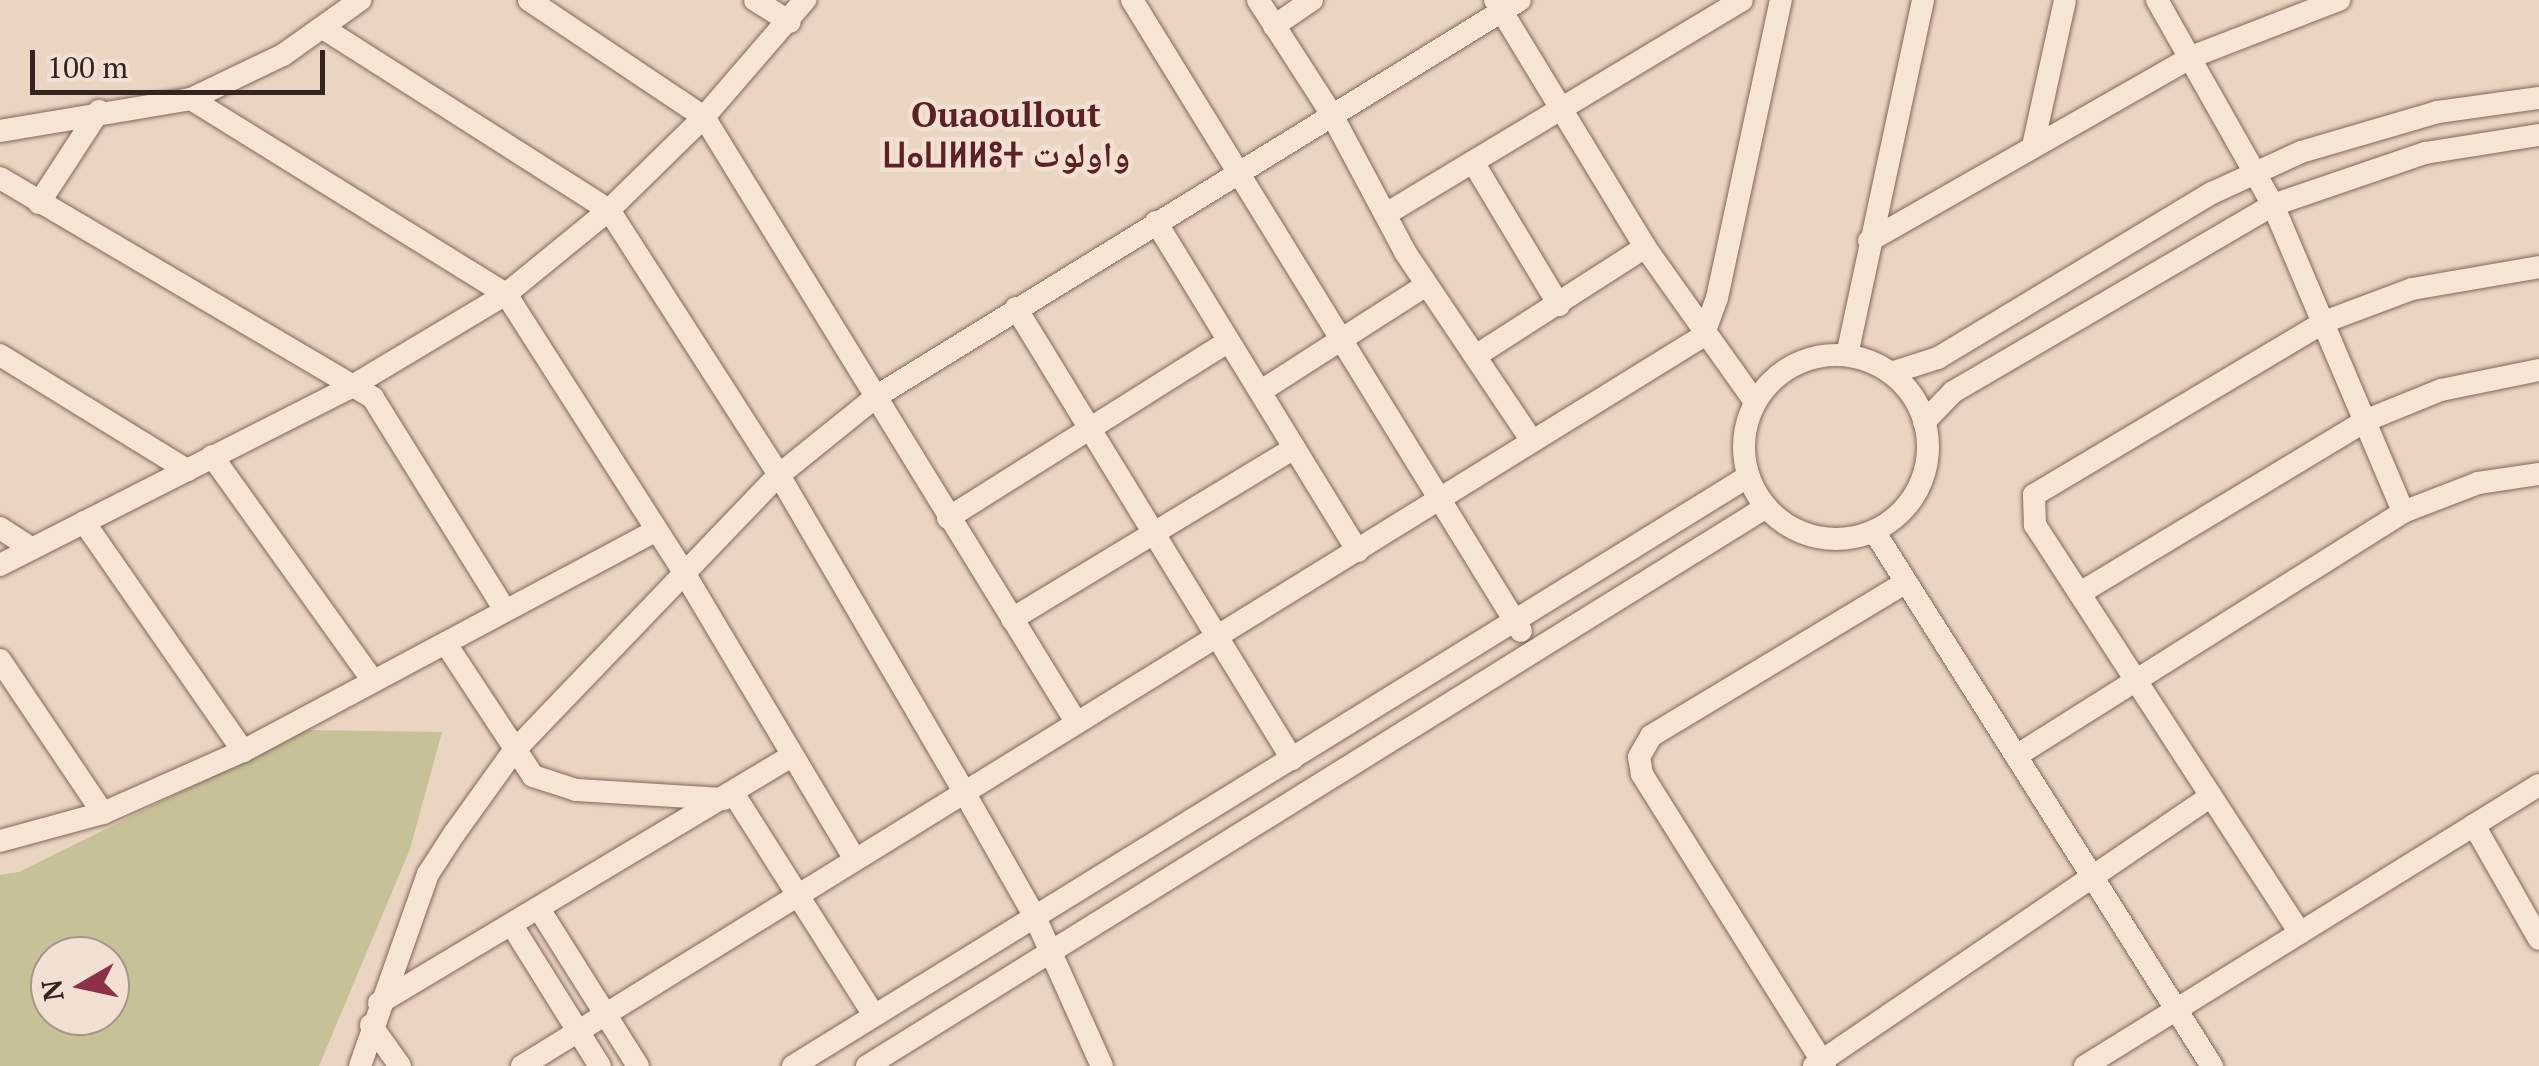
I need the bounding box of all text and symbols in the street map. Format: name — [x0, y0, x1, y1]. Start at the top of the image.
scale bar — [35, 30, 330, 92]
text: 100 m — [47, 47, 128, 87]
district label: Ouaoullout ⵡⴰⵡⵍⵍⵓⵜ واولوت — [882, 93, 1130, 175]
north arrow — [30, 936, 130, 1036]
text: N — [32, 977, 72, 1004]

